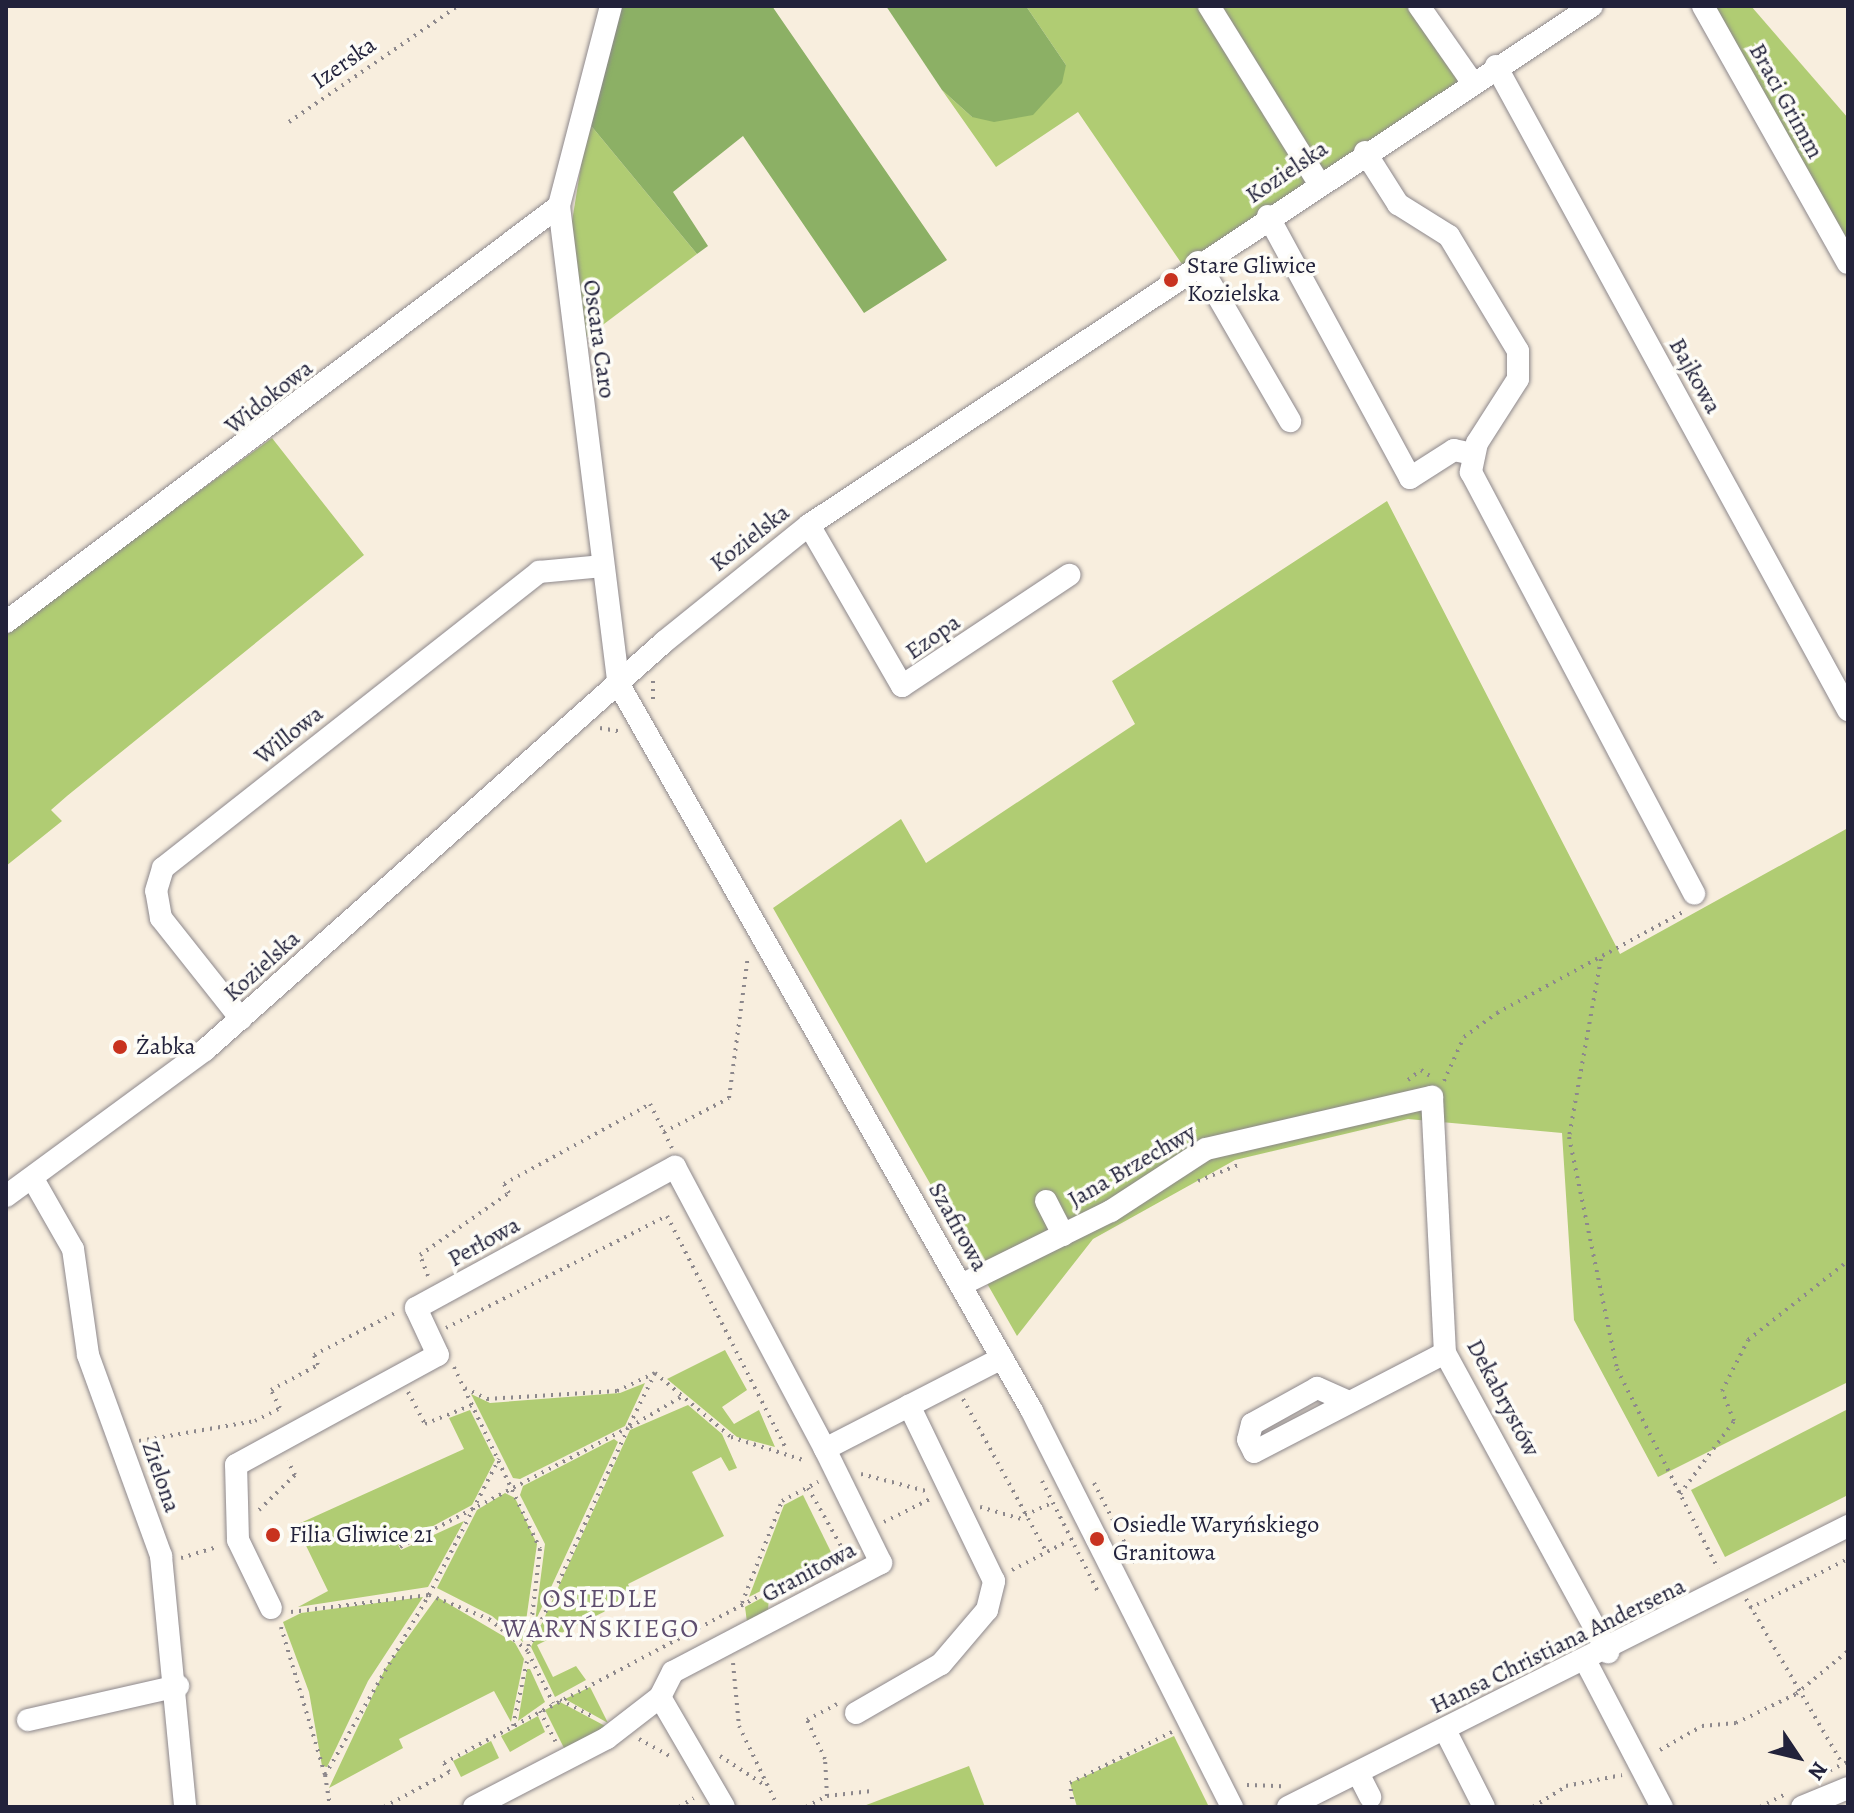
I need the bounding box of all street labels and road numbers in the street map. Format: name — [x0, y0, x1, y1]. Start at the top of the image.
street label: Izerska — [306, 31, 382, 95]
street label: Braci Grimm — [1743, 38, 1829, 164]
street label: Kozielska — [1240, 134, 1334, 210]
street label: Oscara Caro — [576, 278, 622, 400]
street label: Bajkowa — [1662, 333, 1728, 419]
street label: Widokowa — [219, 354, 319, 440]
street label: Kozielska — [704, 498, 796, 578]
street label: Ezopa — [900, 608, 966, 666]
street label: Willowa — [249, 699, 329, 771]
street label: Kozielska — [218, 924, 306, 1008]
street label: Jana Brzechwy — [1063, 1118, 1201, 1214]
street label: Szafirowa — [922, 1177, 994, 1277]
street label: Perłowa — [443, 1211, 525, 1273]
street label: Dekabrystów — [1460, 1334, 1546, 1462]
street label: Zielona — [135, 1438, 187, 1516]
street label: Granitowa — [757, 1535, 861, 1609]
street label: Hansa Christiana Andersena — [1426, 1572, 1690, 1720]

